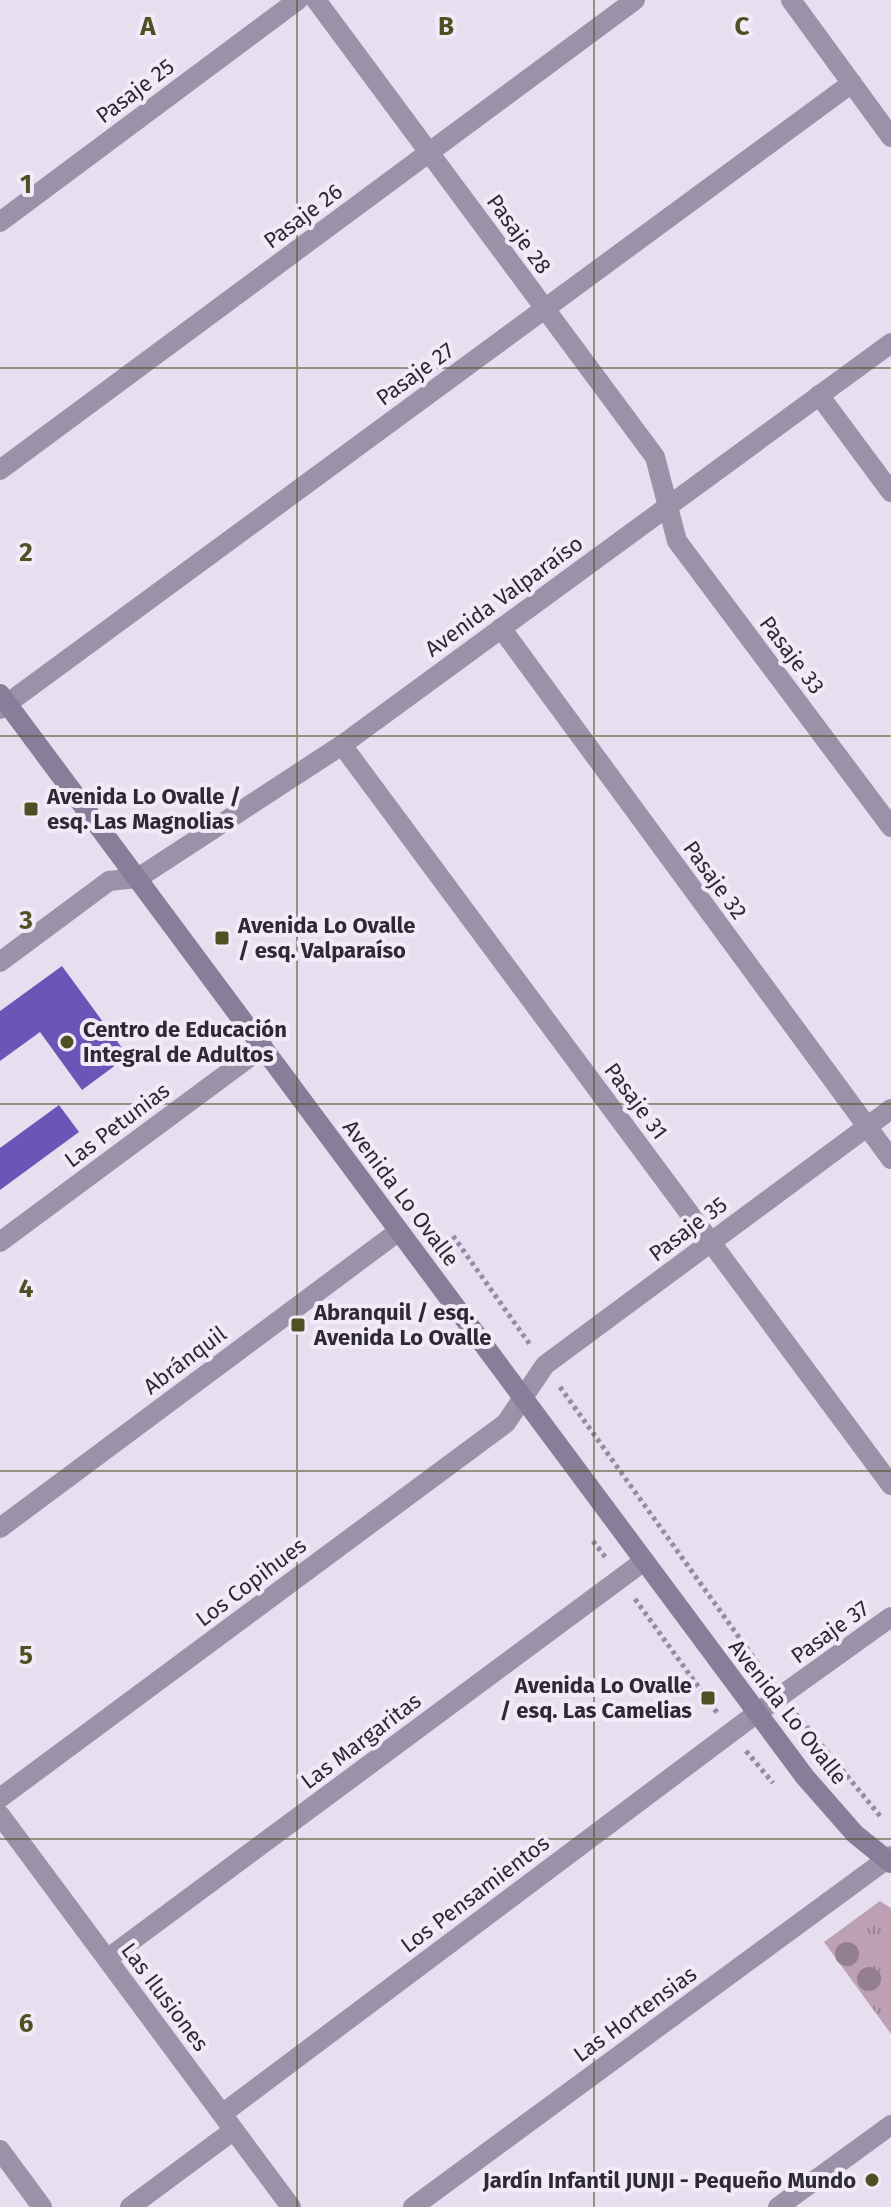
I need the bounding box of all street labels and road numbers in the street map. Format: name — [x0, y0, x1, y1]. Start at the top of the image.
street label: Pasaje 25 — [91, 53, 179, 129]
street label: Pasaje 26 — [258, 178, 348, 254]
street label: Pasaje 28 — [481, 189, 557, 279]
street label: Pasaje 27 — [371, 337, 459, 411]
street label: Avenida Valparaíso — [420, 530, 588, 662]
street label: Pasaje 33 — [754, 611, 830, 699]
street label: Pasaje 32 — [677, 835, 753, 925]
street label: Pasaje 31 — [598, 1057, 674, 1145]
street label: Las Petunias — [59, 1077, 175, 1173]
street label: Avenida Lo Ovalle — [337, 1114, 465, 1272]
street label: Pasaje 35 — [643, 1191, 733, 1267]
street label: Abránquil — [138, 1320, 232, 1400]
street label: Los Copihues — [190, 1532, 312, 1632]
street label: Pasaje 37 — [786, 1595, 874, 1669]
street label: Avenida Lo Ovalle — [723, 1634, 853, 1790]
street label: Las Margaritas — [296, 1687, 426, 1795]
street label: Los Pensamientos — [395, 1829, 555, 1959]
street label: Las Ilusiones — [115, 1937, 215, 2057]
street label: Las Hortensias — [568, 1960, 702, 2068]

